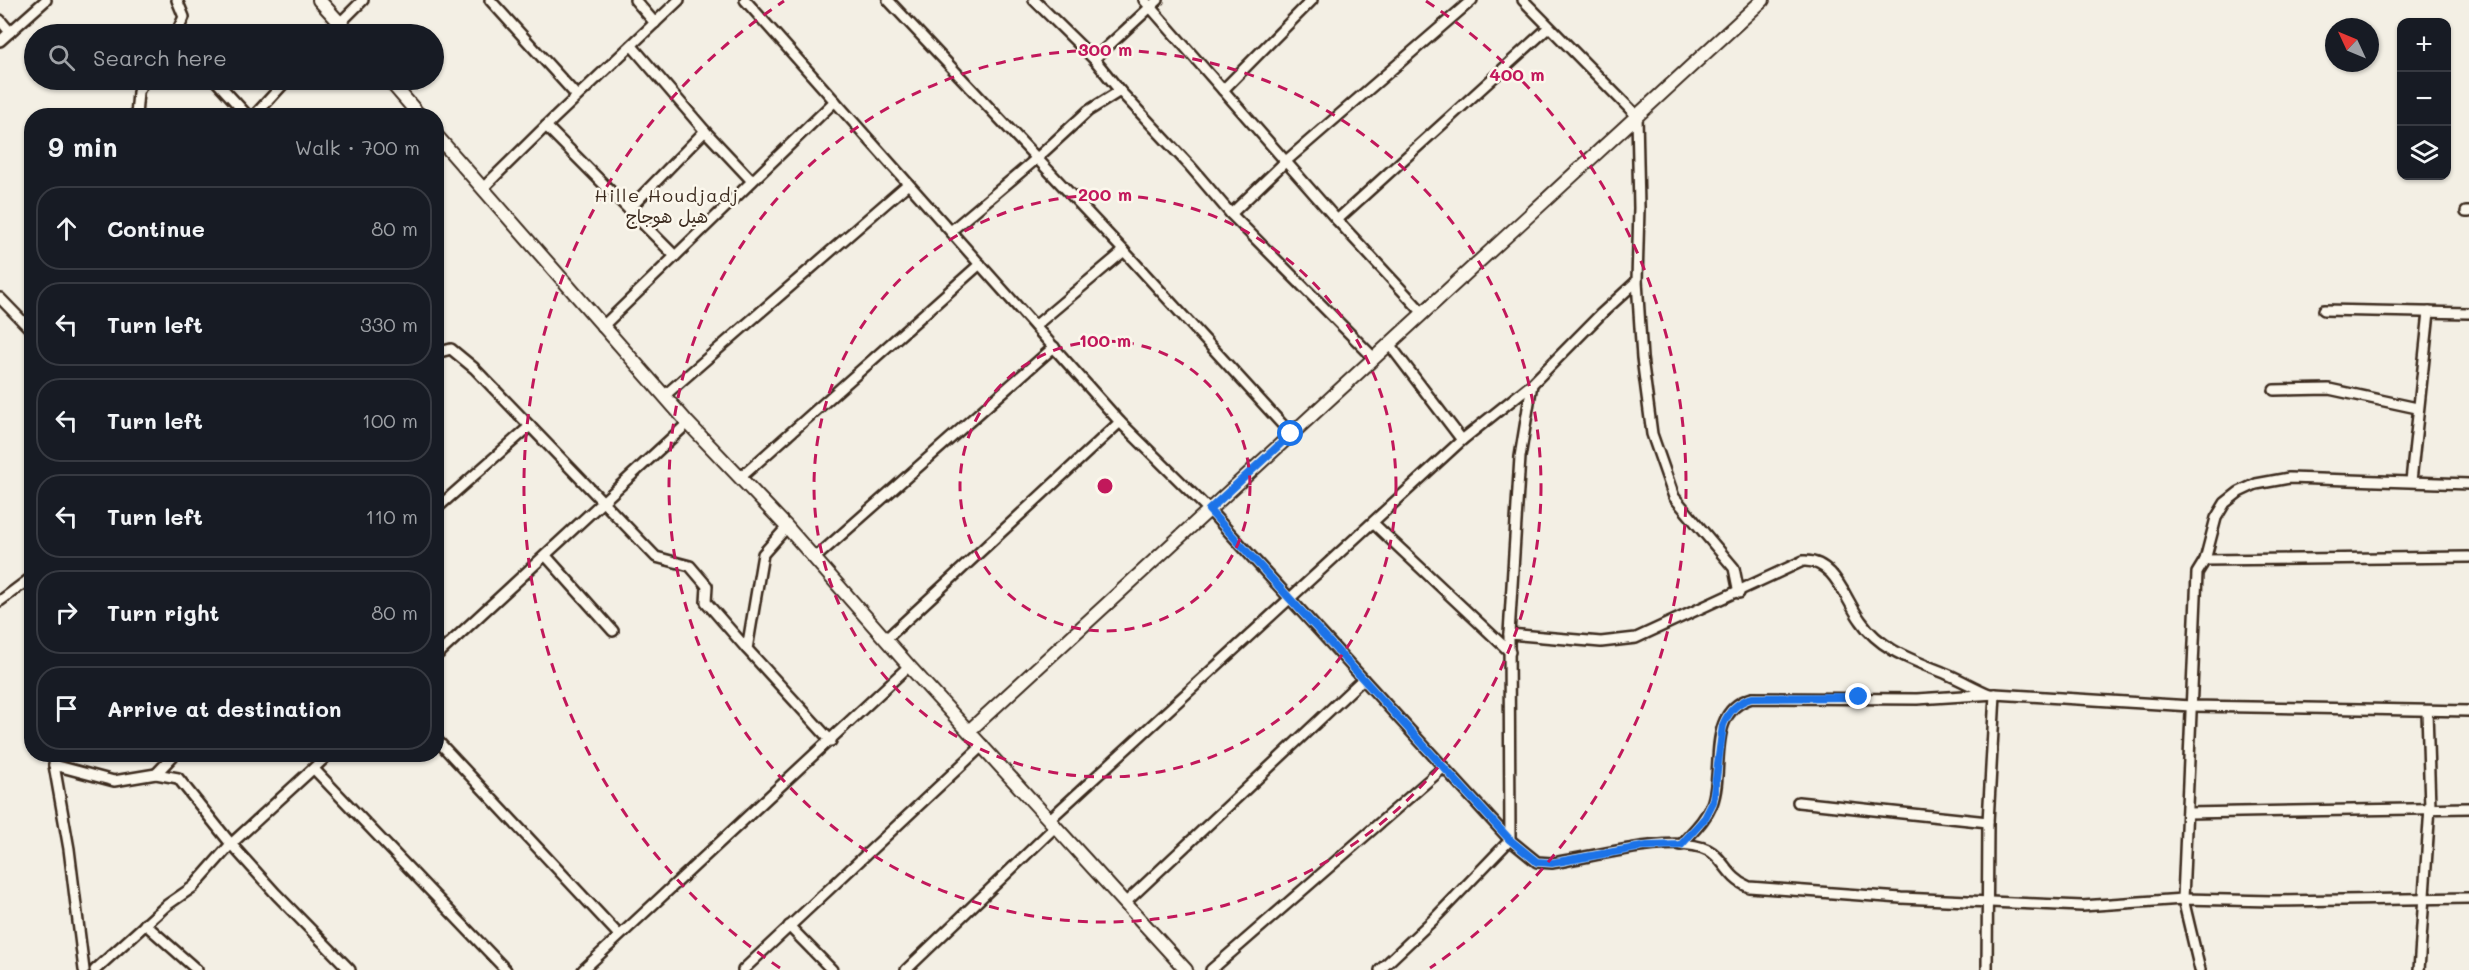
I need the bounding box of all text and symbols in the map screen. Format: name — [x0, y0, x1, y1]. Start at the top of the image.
north arrow — [2325, 18, 2379, 72]
map controls — [2397, 18, 2451, 180]
button: + — [2397, 18, 2451, 72]
search box — [24, 24, 444, 90]
text: 300 m — [1078, 37, 1132, 61]
icon: search — [45, 41, 78, 74]
text: Search here — [93, 43, 227, 72]
text: 400 m — [1489, 62, 1545, 86]
button: − — [2397, 72, 2451, 126]
button: layers — [2397, 126, 2451, 180]
text: 9 min — [48, 130, 117, 164]
text: Walk · 700 m — [295, 134, 420, 160]
text: 200 m — [1078, 182, 1132, 206]
district label: Hille Houdjadj هيل هوجاج — [595, 183, 739, 229]
icon: ahead — [50, 212, 83, 245]
text: Continue — [107, 214, 205, 243]
text: 80 m — [371, 215, 418, 241]
icon: left — [50, 308, 83, 341]
text: Turn left — [107, 310, 203, 339]
text: 330 m — [360, 311, 418, 337]
text: 100 m — [1079, 328, 1131, 352]
icon: left — [50, 404, 83, 437]
text: Turn left — [107, 406, 203, 435]
text: 100 m — [362, 407, 418, 433]
route start — [1277, 420, 1303, 446]
centre of rings — [1095, 476, 1115, 496]
icon: left — [50, 500, 83, 533]
text: Turn left — [107, 502, 203, 531]
text: 110 m — [365, 503, 418, 529]
icon: right — [50, 596, 83, 629]
text: Turn right — [107, 598, 219, 627]
text: 80 m — [371, 599, 418, 625]
route end — [1845, 683, 1871, 709]
icon: arrive — [50, 692, 83, 725]
text: Arrive at destination — [107, 694, 342, 723]

